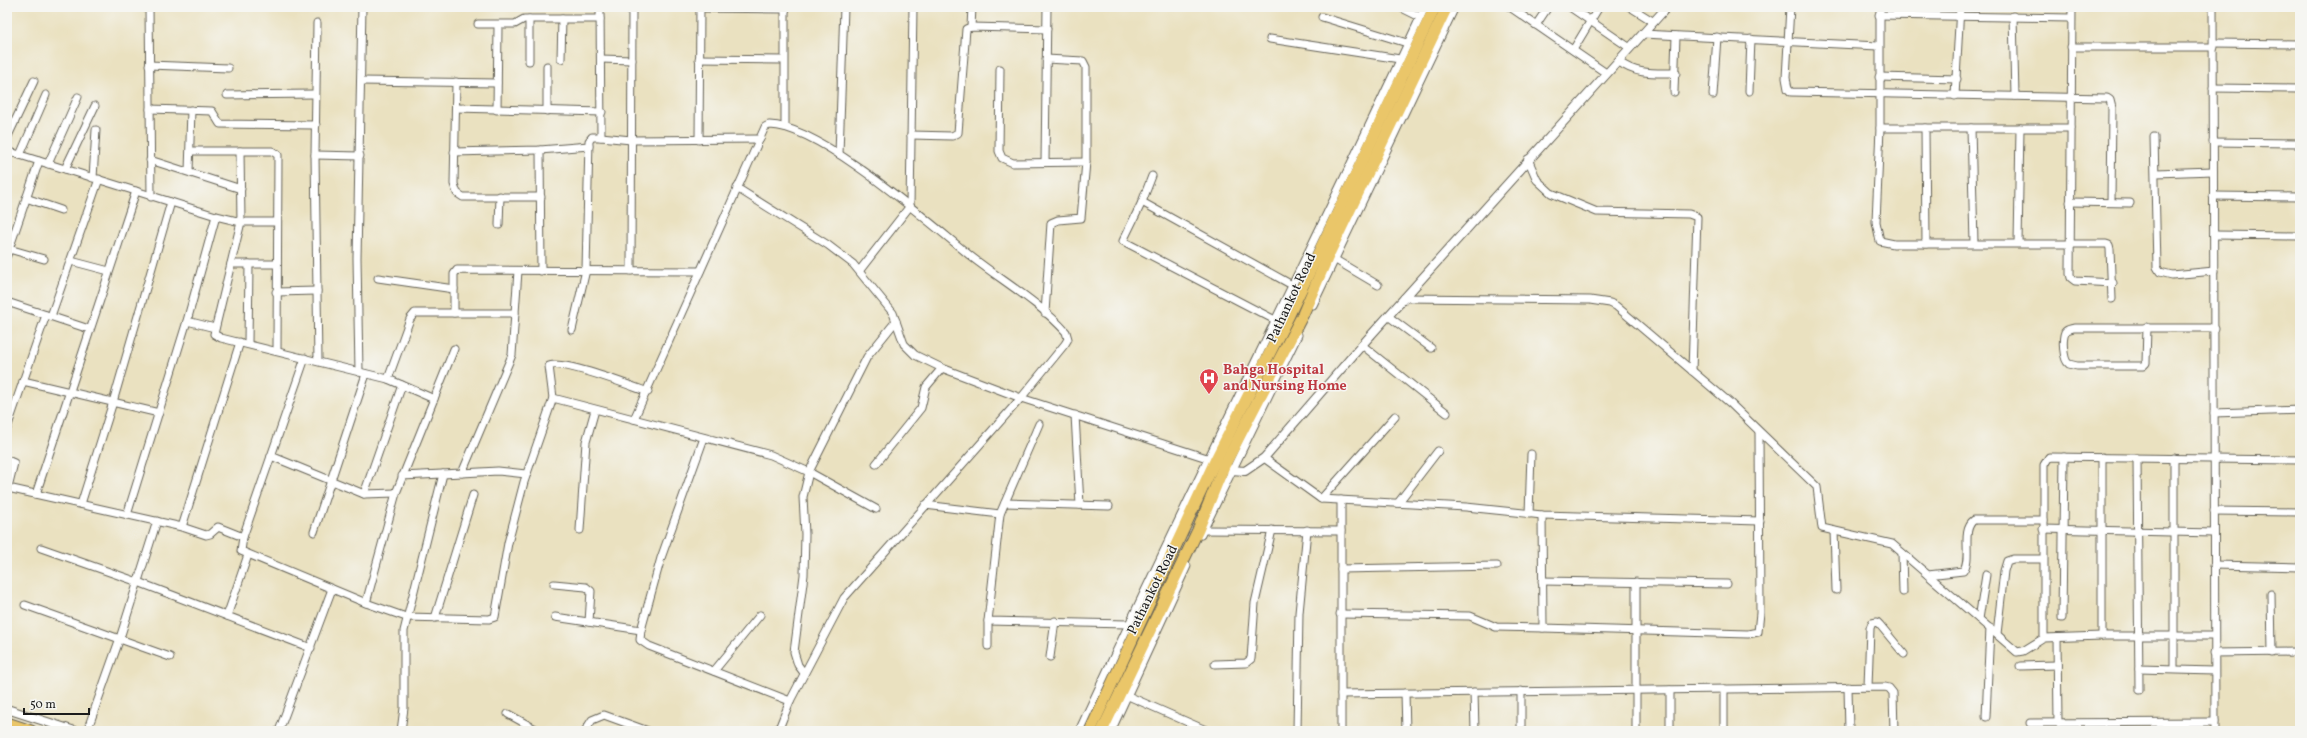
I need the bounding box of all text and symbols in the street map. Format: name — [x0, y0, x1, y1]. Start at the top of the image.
street label: Pathankot Road — [1263, 250, 1321, 346]
place label: Bahga Hospital and Nursing Home — [1223, 361, 1347, 396]
hospital icon: Bahga Hospital and Nursing Home — [1198, 367, 1220, 395]
street label: Pathankot Road — [1123, 542, 1183, 638]
scale bar — [24, 690, 89, 716]
text: 50 m — [30, 697, 56, 713]

